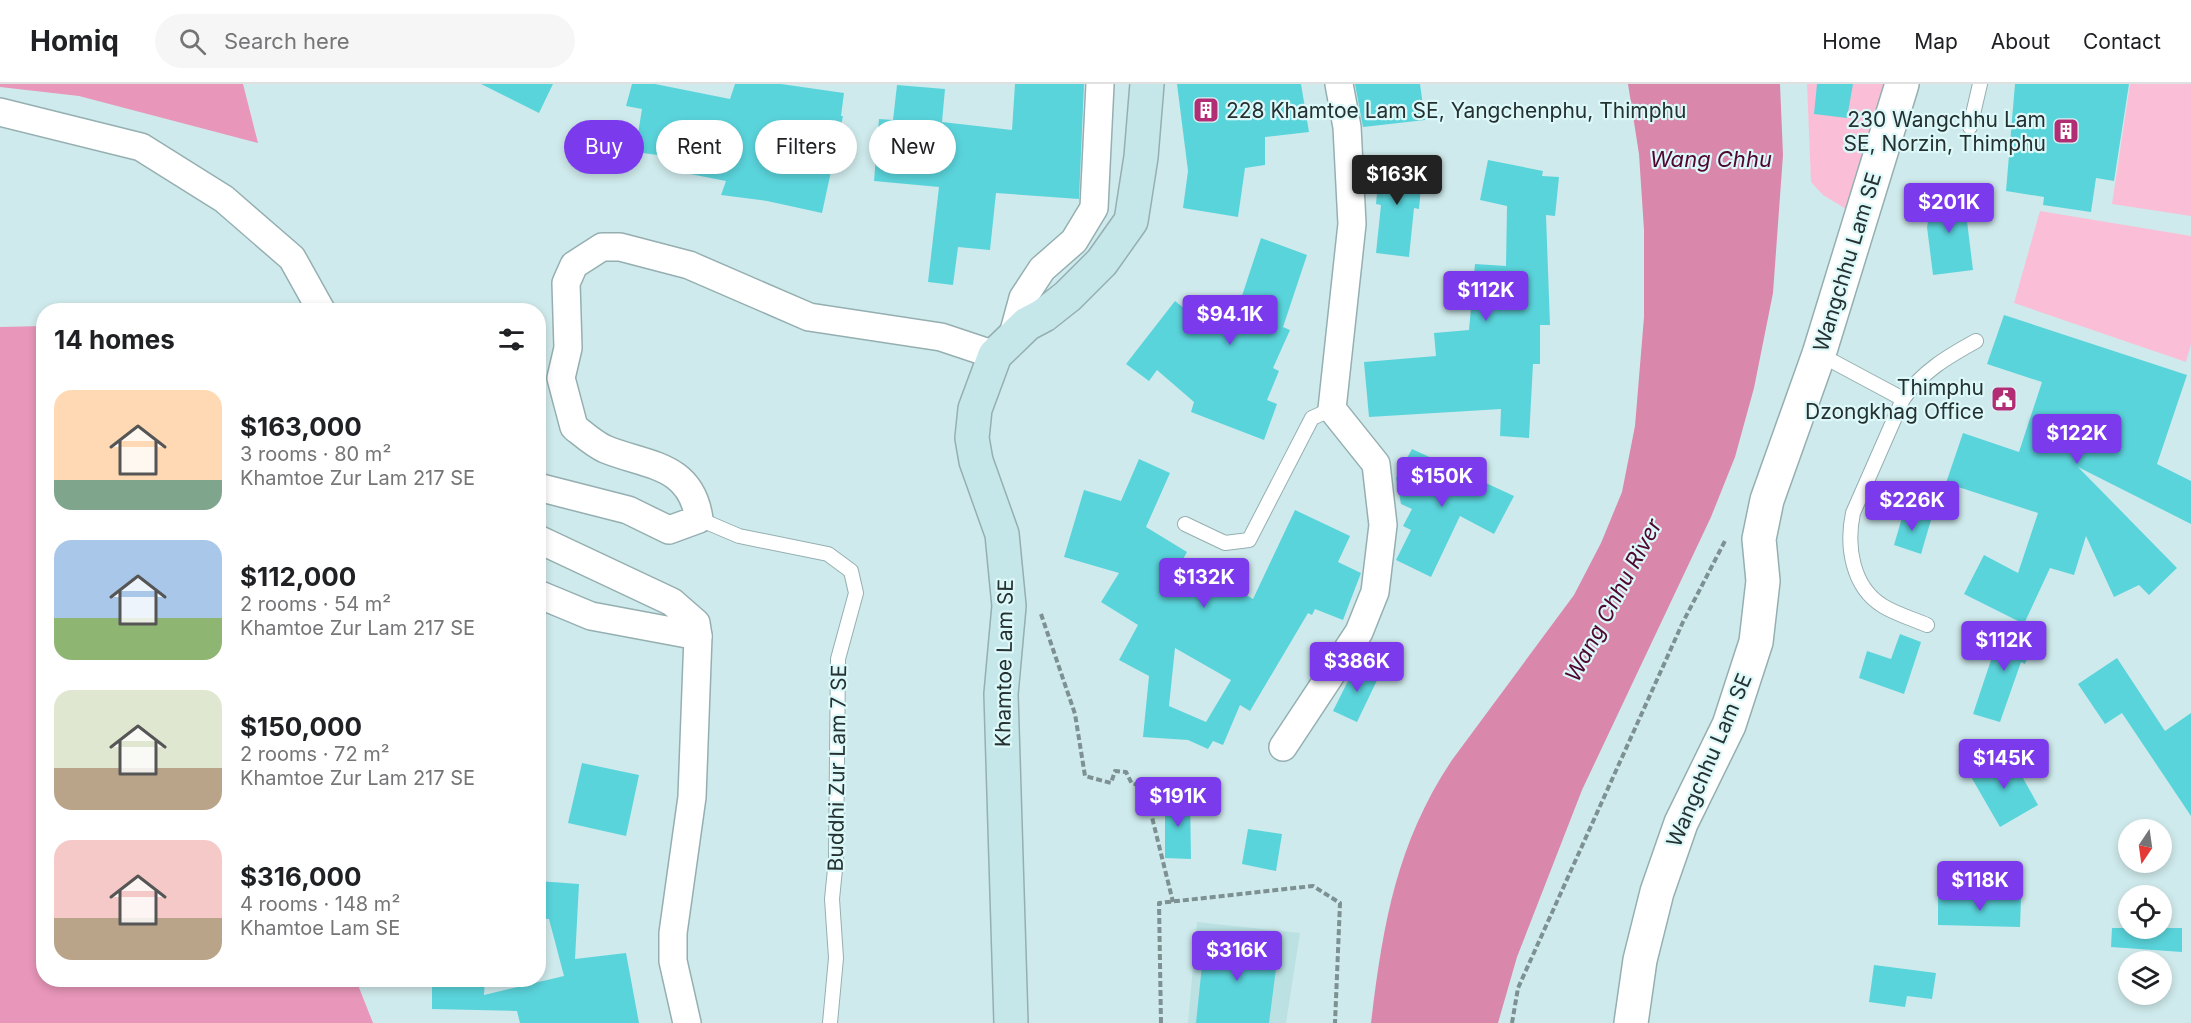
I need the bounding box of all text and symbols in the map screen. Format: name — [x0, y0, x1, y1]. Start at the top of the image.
search box — [155, 14, 575, 68]
text: Homiq — [30, 24, 119, 58]
icon: search — [176, 25, 209, 58]
text: Search here — [224, 28, 350, 54]
text: Home — [1822, 29, 1881, 54]
text: Map — [1914, 29, 1958, 54]
text: About — [1991, 29, 2050, 54]
text: Contact — [2083, 29, 2161, 54]
building icon: 228 Khamtoe Lam SE, Yangchenphu, Thimphu — [1191, 95, 1221, 125]
place label: 228 Khamtoe Lam SE, Yangchenphu, Thimphu — [1226, 98, 1686, 123]
place label: 230 Wangchhu Lam SE, Norzin, Thimphu — [1843, 107, 2046, 156]
building icon: 230 Wangchhu Lam SE, Norzin, Thimphu — [2051, 116, 2081, 146]
chip: Buy — [564, 120, 644, 174]
chip: Rent — [656, 120, 743, 174]
chip: Filters — [755, 120, 857, 174]
chip: New — [869, 120, 956, 174]
water label: Wang Chhu — [1650, 146, 1772, 172]
pin: $163K — [1355, 155, 1439, 206]
text: $163K — [1366, 162, 1428, 186]
street label: Wangchhu Lam SE — [1808, 169, 1886, 355]
pin: $201K — [1907, 183, 1991, 234]
text: $201K — [1918, 190, 1980, 214]
pin: $112K — [1444, 271, 1528, 322]
text: $112K — [1457, 278, 1515, 302]
pin: $94.1K — [1181, 295, 1279, 346]
text: $94.1K — [1197, 302, 1263, 326]
icon: filters — [495, 323, 528, 356]
text: 14 homes — [54, 324, 175, 355]
place label: Thimphu Dzongkhag Office — [1805, 375, 1984, 424]
public building icon: Thimphu Dzongkhag Office — [1989, 384, 2019, 414]
text: $163,000 — [240, 411, 362, 442]
icon: home — [102, 414, 174, 486]
pin: $122K — [2035, 414, 2119, 465]
text: $122K — [2046, 421, 2108, 445]
text: 3 rooms · 80 m² — [240, 442, 391, 466]
pin: $150K — [1400, 457, 1484, 508]
text: $150K — [1411, 464, 1473, 488]
text: Khamtoe Zur Lam 217 SE — [240, 466, 475, 490]
pin: $226K — [1870, 481, 1954, 532]
text: $226K — [1879, 488, 1945, 512]
water label: Wang Chhu River — [1559, 514, 1667, 686]
pin: $132K — [1162, 558, 1246, 609]
text: $112,000 — [240, 561, 356, 592]
icon: home — [102, 564, 174, 636]
text: $132K — [1173, 565, 1235, 589]
street label: Khamtoe Lam SE — [990, 579, 1018, 747]
text: 2 rooms · 54 m² — [240, 592, 391, 616]
text: Khamtoe Zur Lam 217 SE — [240, 616, 475, 640]
pin: $112K — [1962, 621, 2046, 672]
text: $112K — [1975, 628, 2033, 652]
pin: $386K — [1315, 642, 1399, 693]
text: $386K — [1324, 649, 1390, 673]
street label: Buddhi Zur Lam 7 SE — [823, 665, 851, 871]
street label: Wangchhu Lam SE — [1661, 670, 1757, 850]
text: $150,000 — [240, 711, 362, 742]
icon: home — [102, 714, 174, 786]
pin: $145K — [1962, 739, 2046, 790]
text: 2 rooms · 72 m² — [240, 742, 390, 766]
text: $145K — [1973, 746, 2035, 770]
text: Khamtoe Zur Lam 217 SE — [240, 766, 475, 790]
pin: $191K — [1136, 777, 1220, 828]
text: $191K — [1149, 784, 1207, 808]
north arrow — [2118, 819, 2172, 873]
map controls — [2118, 819, 2172, 1005]
text: $316,000 — [240, 861, 362, 892]
pin: $118K — [1938, 861, 2022, 912]
icon: home — [102, 864, 174, 936]
text: $118K — [1951, 868, 2009, 892]
button: locate — [2118, 885, 2172, 939]
text: 4 rooms · 148 m² — [240, 892, 400, 916]
text: Khamtoe Lam SE — [240, 916, 400, 940]
pin: $316K — [1195, 931, 1279, 982]
text: $316K — [1206, 938, 1268, 962]
button: layers — [2118, 951, 2172, 1005]

